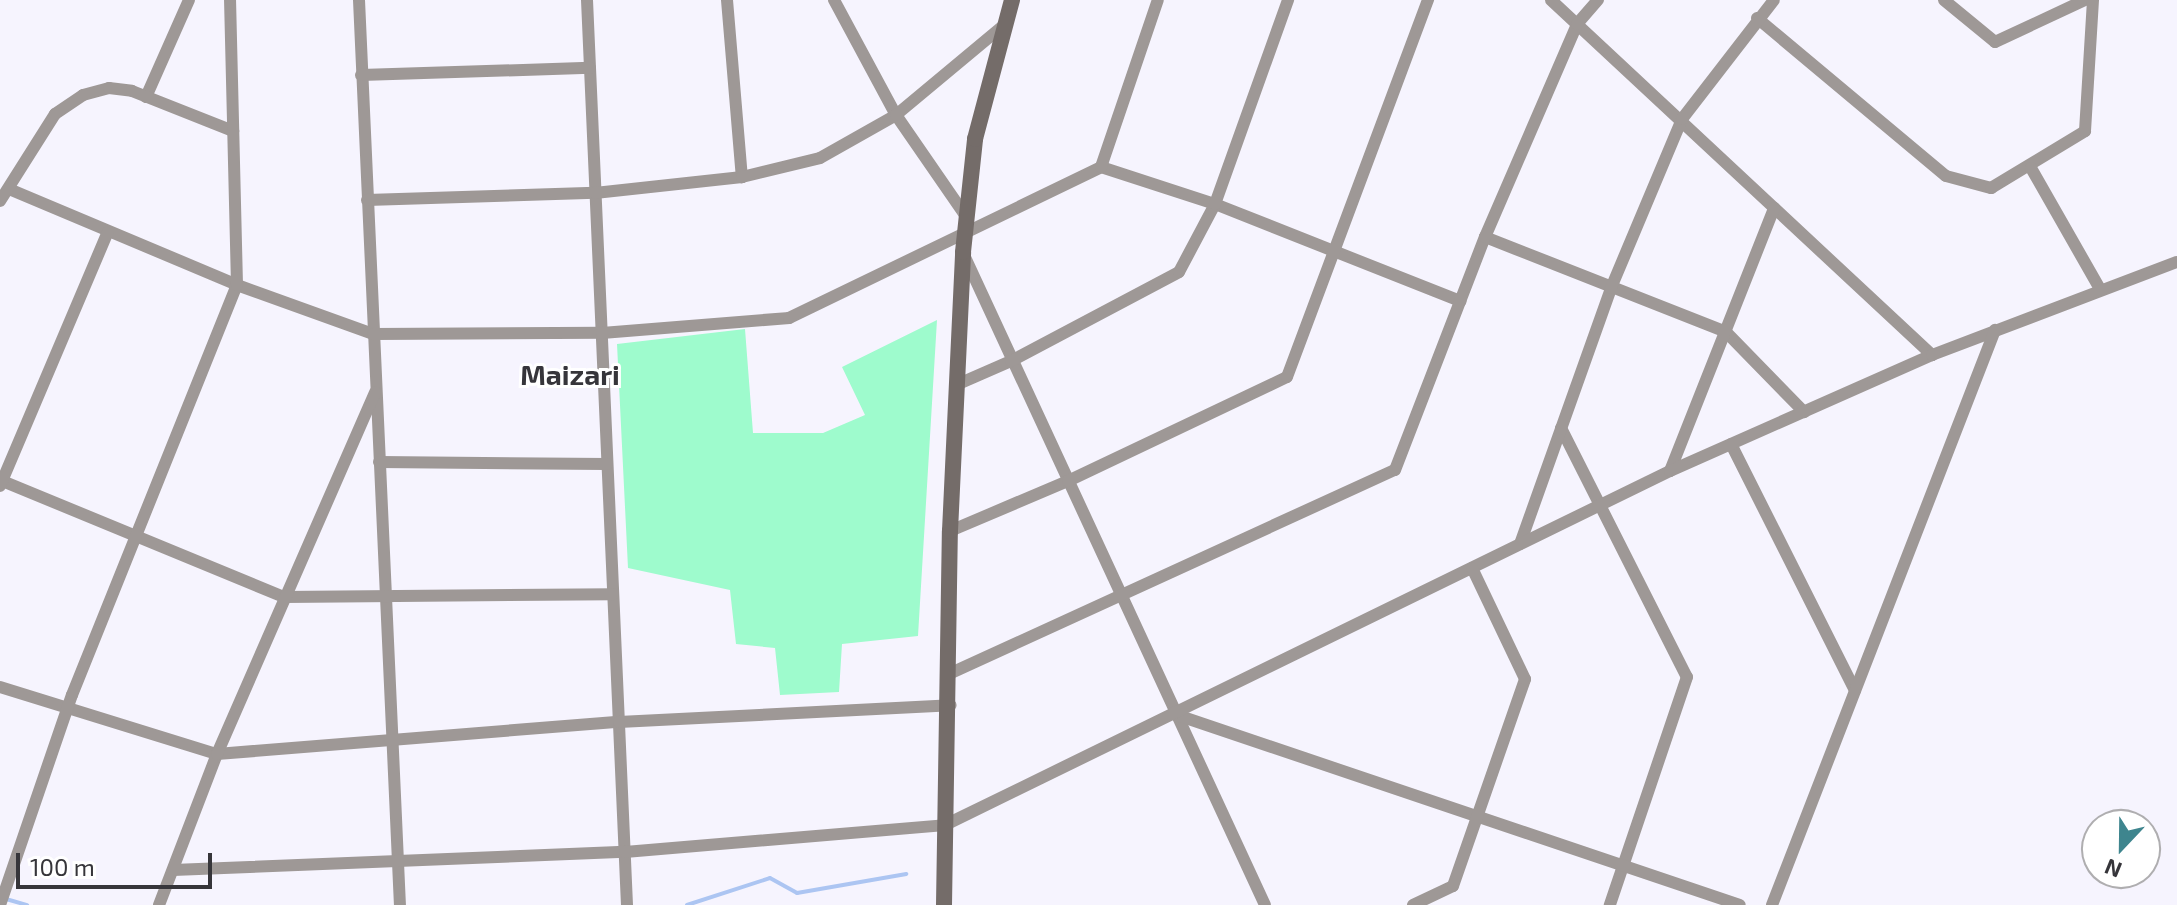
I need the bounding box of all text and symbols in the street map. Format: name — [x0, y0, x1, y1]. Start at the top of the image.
district label: Maizari — [520, 357, 620, 391]
north arrow — [2081, 809, 2161, 889]
scale bar — [20, 837, 216, 887]
text: 100 m — [30, 852, 95, 881]
text: N — [2101, 854, 2125, 884]

